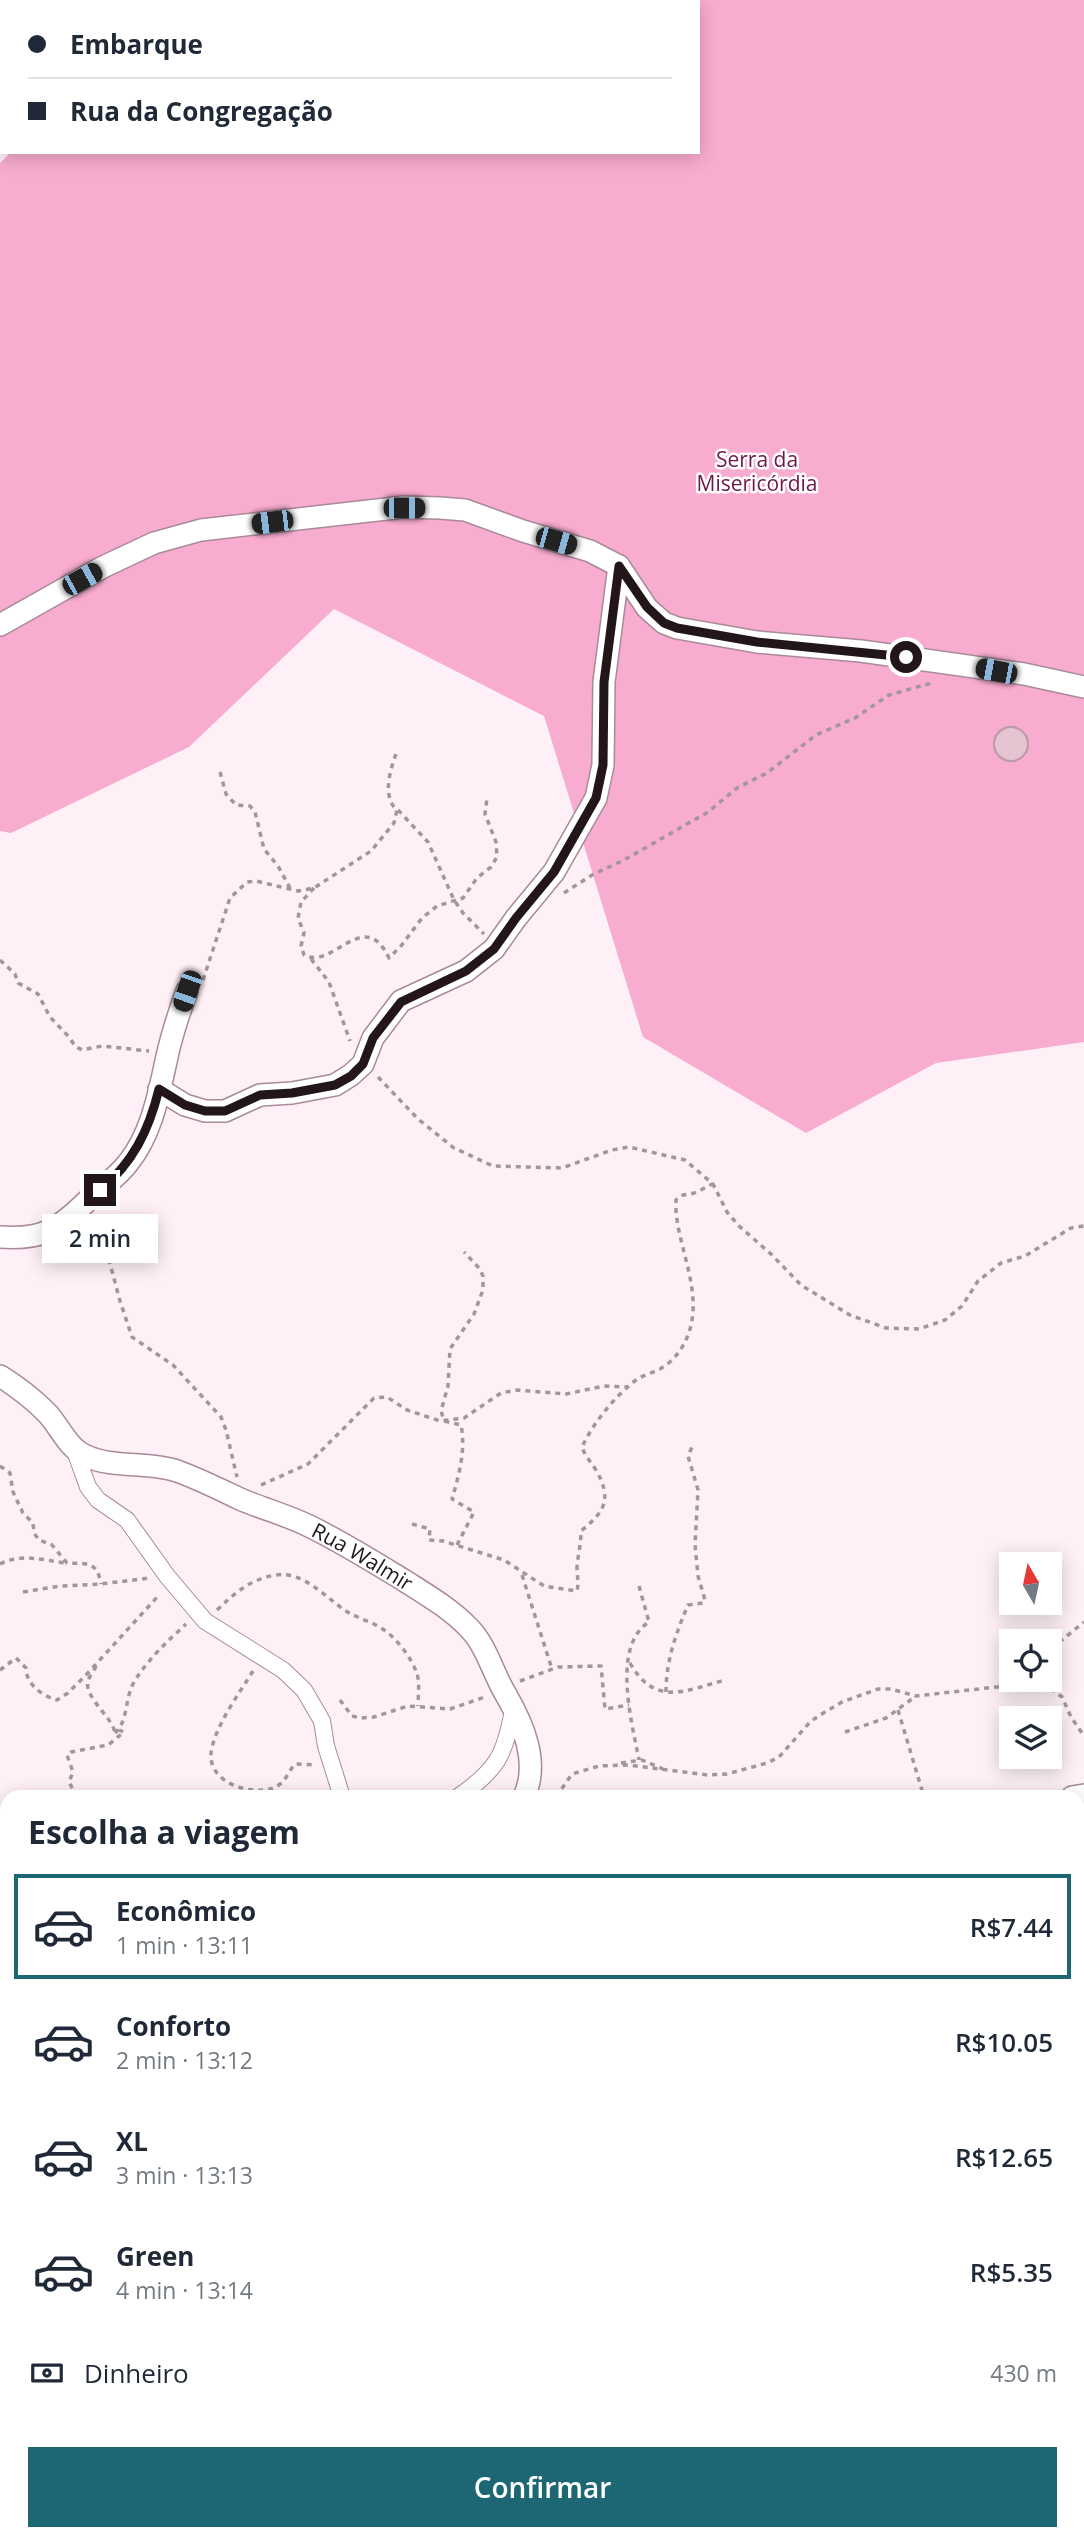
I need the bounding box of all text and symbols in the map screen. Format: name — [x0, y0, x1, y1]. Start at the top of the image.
text: Embarque — [70, 26, 203, 62]
text: Rua da Congregação — [70, 93, 333, 129]
park label: Serra da Misericórdia — [697, 445, 817, 497]
car — [384, 498, 426, 519]
car — [250, 509, 295, 535]
car — [533, 525, 580, 557]
car — [59, 560, 106, 598]
route start — [890, 641, 922, 673]
car — [974, 657, 1019, 685]
car — [171, 968, 204, 1014]
route end — [84, 1174, 116, 1206]
callout: 2 min — [42, 1214, 158, 1264]
text: 2 min — [69, 1222, 131, 1254]
street label: Rua Walmir — [307, 1516, 419, 1597]
north arrow — [999, 1552, 1062, 1615]
map controls — [999, 1552, 1062, 1769]
button: locate — [999, 1629, 1062, 1692]
button: layers — [999, 1706, 1062, 1769]
text: Escolha a viagem — [28, 1810, 300, 1853]
text: Econômico — [116, 1893, 256, 1929]
icon: car — [32, 1895, 95, 1958]
text: R$7.44 — [970, 1909, 1053, 1945]
text: 1 min · 13:11 — [116, 1929, 253, 1961]
text: Conforto — [116, 2008, 231, 2044]
icon: car — [32, 2010, 95, 2073]
text: R$10.05 — [955, 2024, 1053, 2060]
text: 2 min · 13:12 — [116, 2044, 253, 2076]
text: XL — [116, 2123, 148, 2159]
icon: car — [32, 2125, 95, 2188]
text: R$12.65 — [955, 2139, 1053, 2175]
text: 3 min · 13:13 — [116, 2159, 253, 2191]
text: Green — [116, 2238, 194, 2274]
icon: car — [32, 2240, 95, 2303]
text: R$5.35 — [970, 2254, 1053, 2290]
text: 4 min · 13:14 — [116, 2274, 253, 2306]
icon: cash — [28, 2354, 66, 2392]
text: Dinheiro — [84, 2355, 189, 2391]
text: 430 m — [990, 2357, 1057, 2389]
button: Confirmar — [28, 2447, 1057, 2527]

